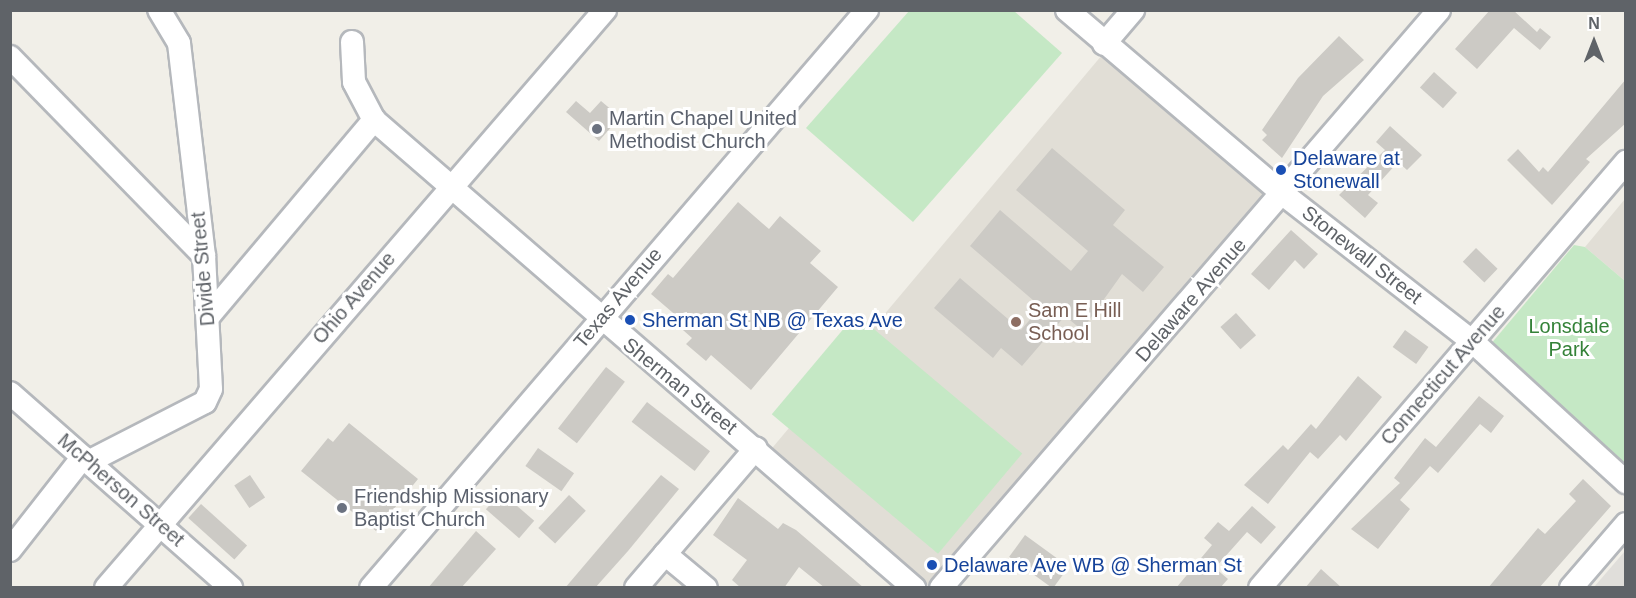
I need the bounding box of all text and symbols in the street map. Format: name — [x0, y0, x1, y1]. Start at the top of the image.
north arrow — [1564, 12, 1624, 72]
text: N — [1588, 15, 1600, 32]
place label: Martin Chapel United Methodist Church — [609, 106, 797, 153]
marker: Martin Chapel United Methodist Church — [590, 122, 604, 136]
place label: Delaware at Stonewall — [1293, 146, 1400, 193]
marker: Delaware at Stonewall — [1274, 163, 1288, 177]
street label: Stonewall Street — [1297, 201, 1427, 309]
street label: Divide Street — [186, 211, 220, 327]
street label: Delaware Avenue — [1130, 233, 1252, 367]
street label: Texas Avenue — [569, 242, 667, 354]
street label: Ohio Avenue — [307, 247, 401, 349]
place label: Sam E Hill School — [1028, 298, 1121, 345]
street label: Connecticut Avenue — [1375, 300, 1511, 450]
place label: Sherman St NB @ Texas Ave — [642, 308, 904, 332]
marker: Sherman St NB @ Texas Ave — [623, 313, 637, 327]
marker: Sam E Hill School — [1009, 315, 1023, 329]
park label: Lonsdale Park — [1528, 315, 1610, 362]
street label: Sherman Street — [618, 333, 742, 439]
street label: McPherson Street — [53, 428, 189, 552]
place label: Friendship Missionary Baptist Church — [354, 484, 549, 531]
marker: Friendship Missionary Baptist Church — [335, 501, 349, 515]
place label: Delaware Ave WB @ Sherman St — [944, 553, 1243, 577]
marker: Delaware Ave WB @ Sherman St — [925, 558, 939, 572]

